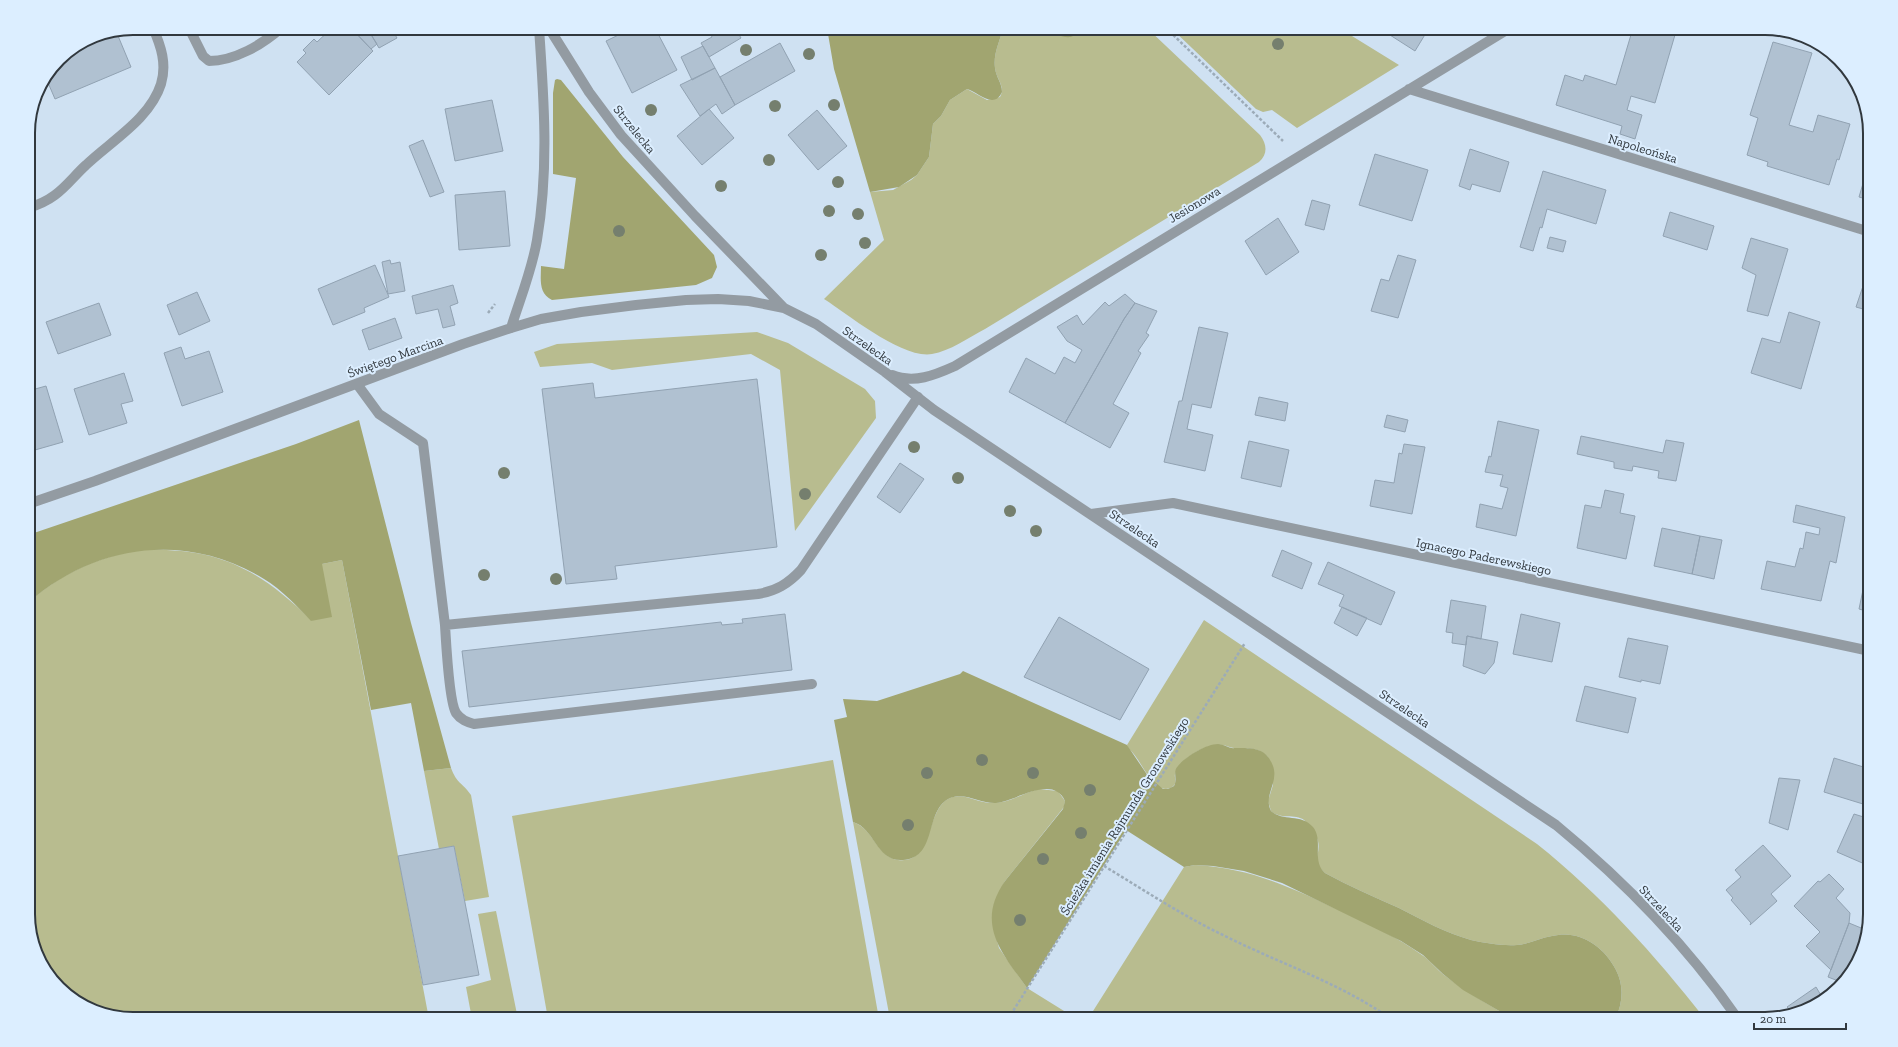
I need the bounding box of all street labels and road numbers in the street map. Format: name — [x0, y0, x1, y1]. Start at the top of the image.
street label: Strzelecka — [611, 102, 659, 157]
street label: Napoleońska — [1606, 131, 1680, 166]
street label: Jesionowa — [1166, 183, 1224, 226]
street label: Strzelecka — [840, 323, 896, 369]
street label: Świętego Marcina — [345, 332, 446, 381]
street label: Strzelecka — [1106, 506, 1164, 551]
street label: Ignacego Paderewskiego — [1415, 535, 1553, 578]
street label: Strzelecka — [1376, 686, 1434, 731]
street label: Ścieżka imienia Rajmunda Gronowskiego — [1057, 714, 1193, 918]
street label: Strzelecka — [1636, 882, 1687, 935]

